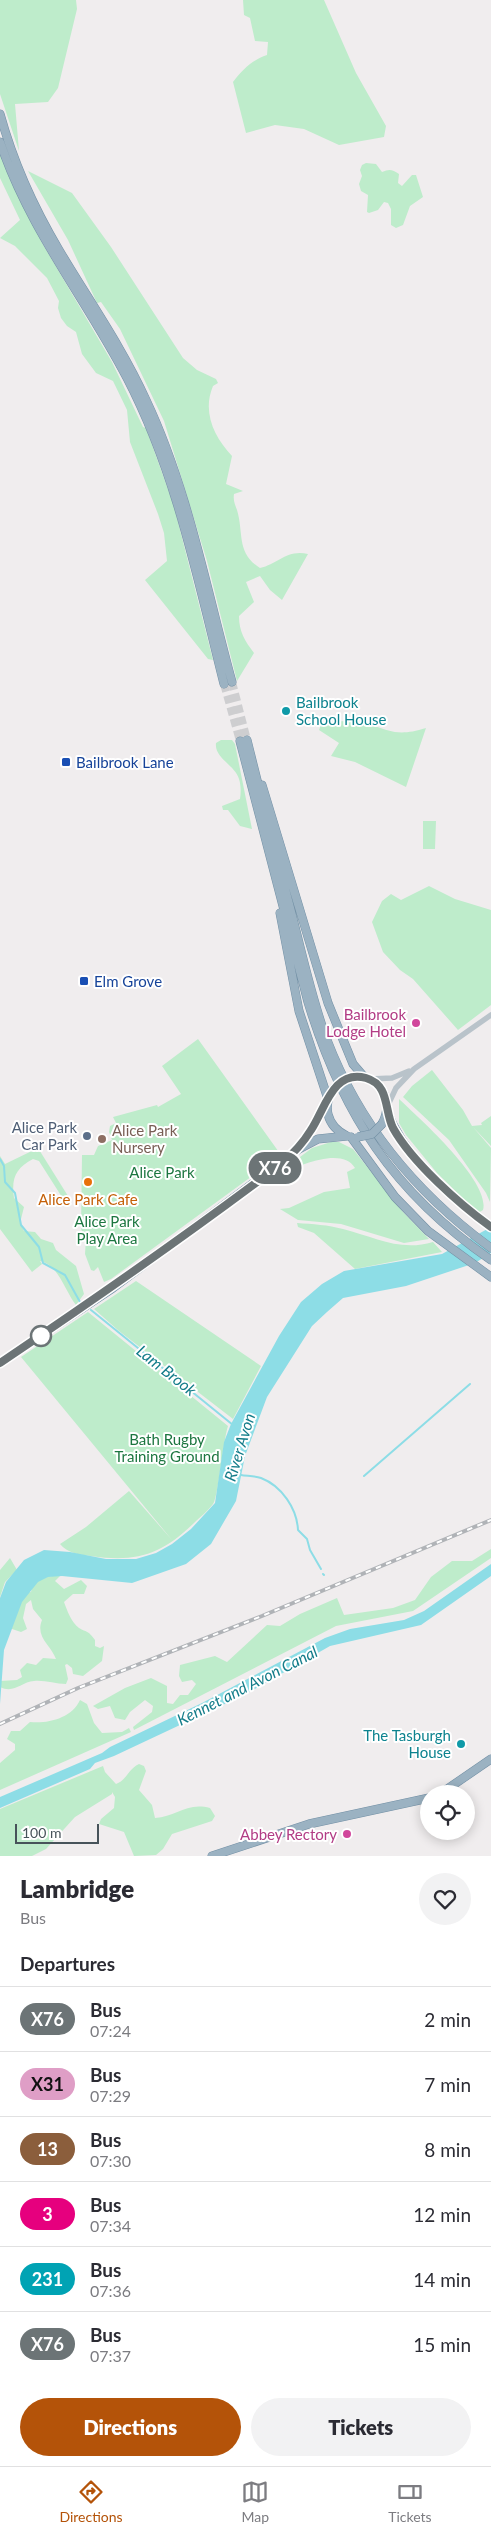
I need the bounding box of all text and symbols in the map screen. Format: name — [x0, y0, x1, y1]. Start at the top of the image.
place label: Bailbrook School House — [296, 693, 387, 728]
marker: Bailbrook School House — [280, 705, 292, 717]
place label: Bailbrook Lane — [76, 753, 174, 771]
marker: Bailbrook Lane — [60, 756, 72, 768]
place label: Elm Grove — [94, 972, 162, 990]
marker: Elm Grove — [78, 975, 90, 987]
place label: Bailbrook Lodge Hotel — [326, 1005, 406, 1040]
marker: Bailbrook Lodge Hotel — [410, 1017, 422, 1029]
place label: Alice Park Car Park — [12, 1118, 77, 1153]
place label: Alice Park Nursery — [112, 1121, 178, 1156]
marker: Alice Park Car Park — [81, 1130, 93, 1142]
marker: Alice Park Nursery — [96, 1133, 108, 1145]
line badge: X76 — [246, 1152, 304, 1184]
text: X76 — [259, 1157, 291, 1179]
park label: Alice Park — [129, 1163, 195, 1181]
marker: Alice Park Cafe — [82, 1176, 94, 1188]
place label: Alice Park Cafe — [38, 1190, 138, 1208]
park label: Alice Park Play Area — [74, 1212, 140, 1247]
unlabelled marker — [30, 1325, 52, 1347]
water label: Lam Brook — [133, 1341, 201, 1399]
water label: River Avon — [220, 1411, 258, 1483]
park label: Bath Rugby Training Ground — [114, 1430, 220, 1465]
water label: Kennet and Avon Canal — [174, 1641, 321, 1729]
place label: The Tasburgh House — [363, 1726, 451, 1761]
marker: The Tasburgh House — [455, 1738, 467, 1750]
map controls — [420, 1785, 475, 1840]
button: locate — [420, 1785, 475, 1840]
scale bar — [15, 1821, 99, 1844]
text: 100 m — [22, 1824, 61, 1841]
place label: Abbey Rectory — [240, 1825, 337, 1843]
marker: Abbey Rectory — [341, 1828, 353, 1840]
button: heart — [419, 1873, 471, 1925]
text: Lambridge — [20, 1874, 134, 1903]
text: Bus — [20, 1908, 46, 1927]
text: Departures — [20, 1952, 115, 1975]
text: Bus — [90, 1998, 121, 2021]
text: X76 — [31, 2008, 64, 2030]
text: 2 min — [424, 2008, 471, 2031]
text: 07:24 — [90, 2021, 131, 2040]
text: Bus — [90, 2063, 121, 2086]
text: X31 — [31, 2073, 64, 2095]
text: 7 min — [424, 2073, 471, 2096]
text: 07:29 — [90, 2086, 131, 2105]
text: Bus — [90, 2128, 121, 2151]
text: 13 — [37, 2138, 58, 2160]
text: 8 min — [424, 2138, 471, 2161]
text: 07:30 — [90, 2151, 131, 2170]
text: Bus — [90, 2193, 121, 2216]
text: 3 — [42, 2203, 53, 2225]
text: 12 min — [413, 2203, 471, 2226]
text: 07:34 — [90, 2216, 131, 2235]
text: Bus — [90, 2258, 121, 2281]
text: 231 — [32, 2268, 63, 2290]
text: 14 min — [413, 2268, 471, 2291]
text: 07:36 — [90, 2281, 131, 2300]
text: Bus — [90, 2323, 121, 2346]
text: X76 — [31, 2333, 64, 2355]
text: 15 min — [413, 2333, 471, 2356]
text: 07:37 — [90, 2346, 131, 2365]
button: Directions — [20, 2398, 241, 2456]
button: Tickets — [251, 2398, 471, 2456]
tab: Directions — [59, 2478, 123, 2525]
tab: Map — [241, 2478, 269, 2525]
tab: Tickets — [388, 2478, 432, 2525]

